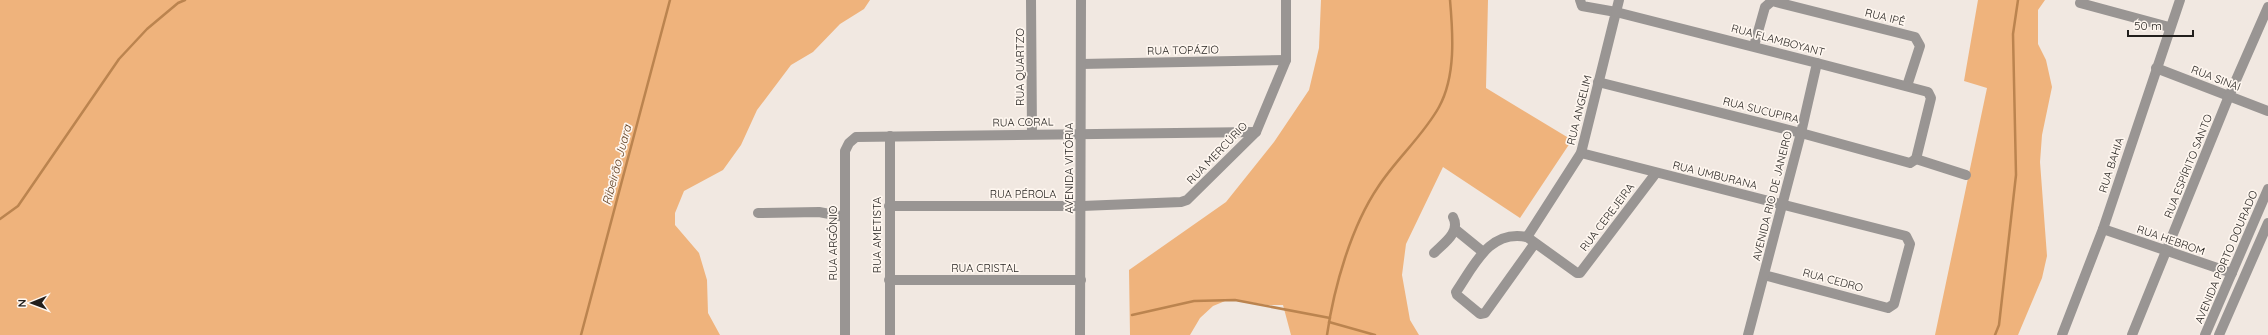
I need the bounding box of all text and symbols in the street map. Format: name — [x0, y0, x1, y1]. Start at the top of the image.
street label: RUA IPÊ — [1864, 5, 1906, 29]
scale bar — [2128, 12, 2193, 38]
text: 50 m — [2134, 18, 2162, 33]
street label: RUA FLAMBOYANT — [1730, 21, 1827, 59]
street label: RUA QUARTZO — [1013, 28, 1027, 106]
street label: RUA TOPÁZIO — [1147, 42, 1219, 58]
street label: RUA SINAI — [2189, 62, 2243, 94]
street label: RUA ANGELIM — [1564, 73, 1594, 147]
street label: RUA SUCUPIRA — [1721, 94, 1801, 126]
street label: RUA ESPÍRITO SANTO — [2161, 112, 2215, 220]
street label: RUA CORAL — [992, 114, 1054, 130]
street label: RUA MERCÚRIO — [1184, 119, 1250, 187]
water label: Ribeirão Juara — [599, 123, 635, 207]
street label: AVENIDA VITÓRIA — [1062, 123, 1076, 213]
street label: AVENIDA RIO DE JANEIRO — [1749, 130, 1795, 262]
street label: RUA BAHIA — [2095, 136, 2127, 194]
street label: RUA UMBURANA — [1671, 158, 1759, 192]
street label: RUA CEREJEIRA — [1577, 180, 1637, 254]
street label: RUA PÉROLA — [990, 187, 1056, 201]
street label: AVENIDA PORTO DOURADO — [2192, 188, 2260, 326]
street label: RUA AMETISTA — [870, 197, 884, 273]
street label: RUA ARGÔNIO — [826, 206, 840, 280]
street label: RUA HEBROM — [2135, 222, 2207, 258]
street label: RUA CRISTAL — [951, 261, 1019, 275]
street label: RUA CEDRO — [1801, 265, 1865, 295]
north arrow — [12, 283, 52, 323]
text: N — [15, 299, 29, 307]

